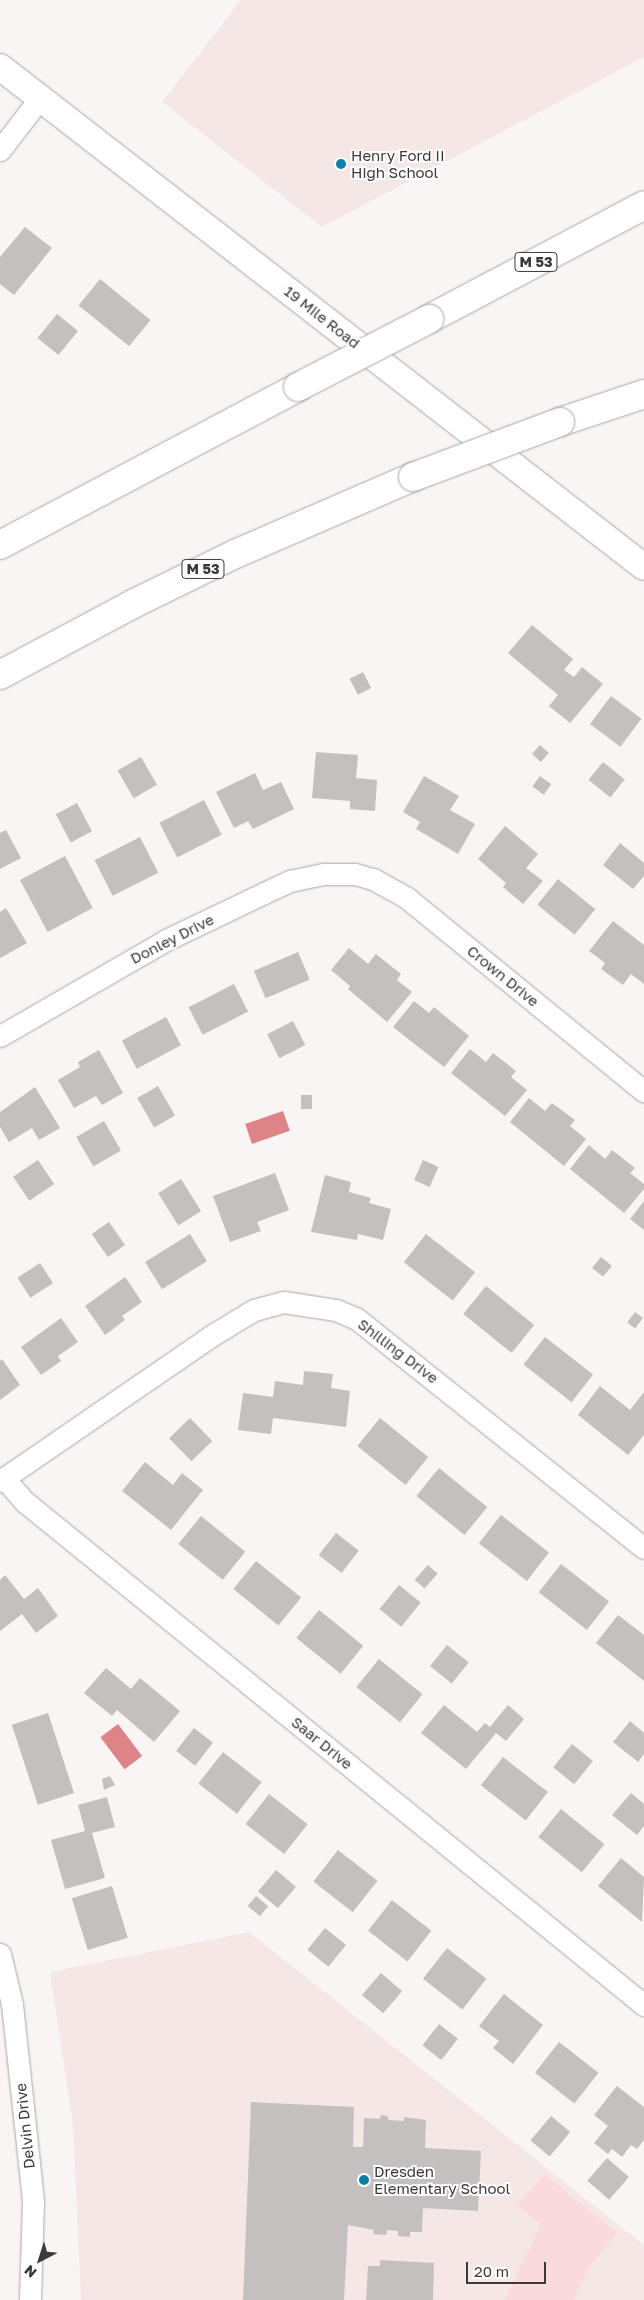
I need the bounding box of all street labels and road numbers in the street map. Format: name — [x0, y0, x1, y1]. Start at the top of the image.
road number: M 53 — [514, 250, 558, 274]
street label: 19 Mile Road — [281, 282, 363, 352]
road number: M 53 — [180, 558, 226, 580]
street label: Donley Drive — [127, 910, 217, 968]
street label: Crown Drive — [464, 942, 542, 1010]
street label: Shilling Drive — [354, 1315, 442, 1387]
street label: Saar Drive — [288, 1713, 356, 1773]
street label: Delvin Drive — [12, 2082, 38, 2170]

